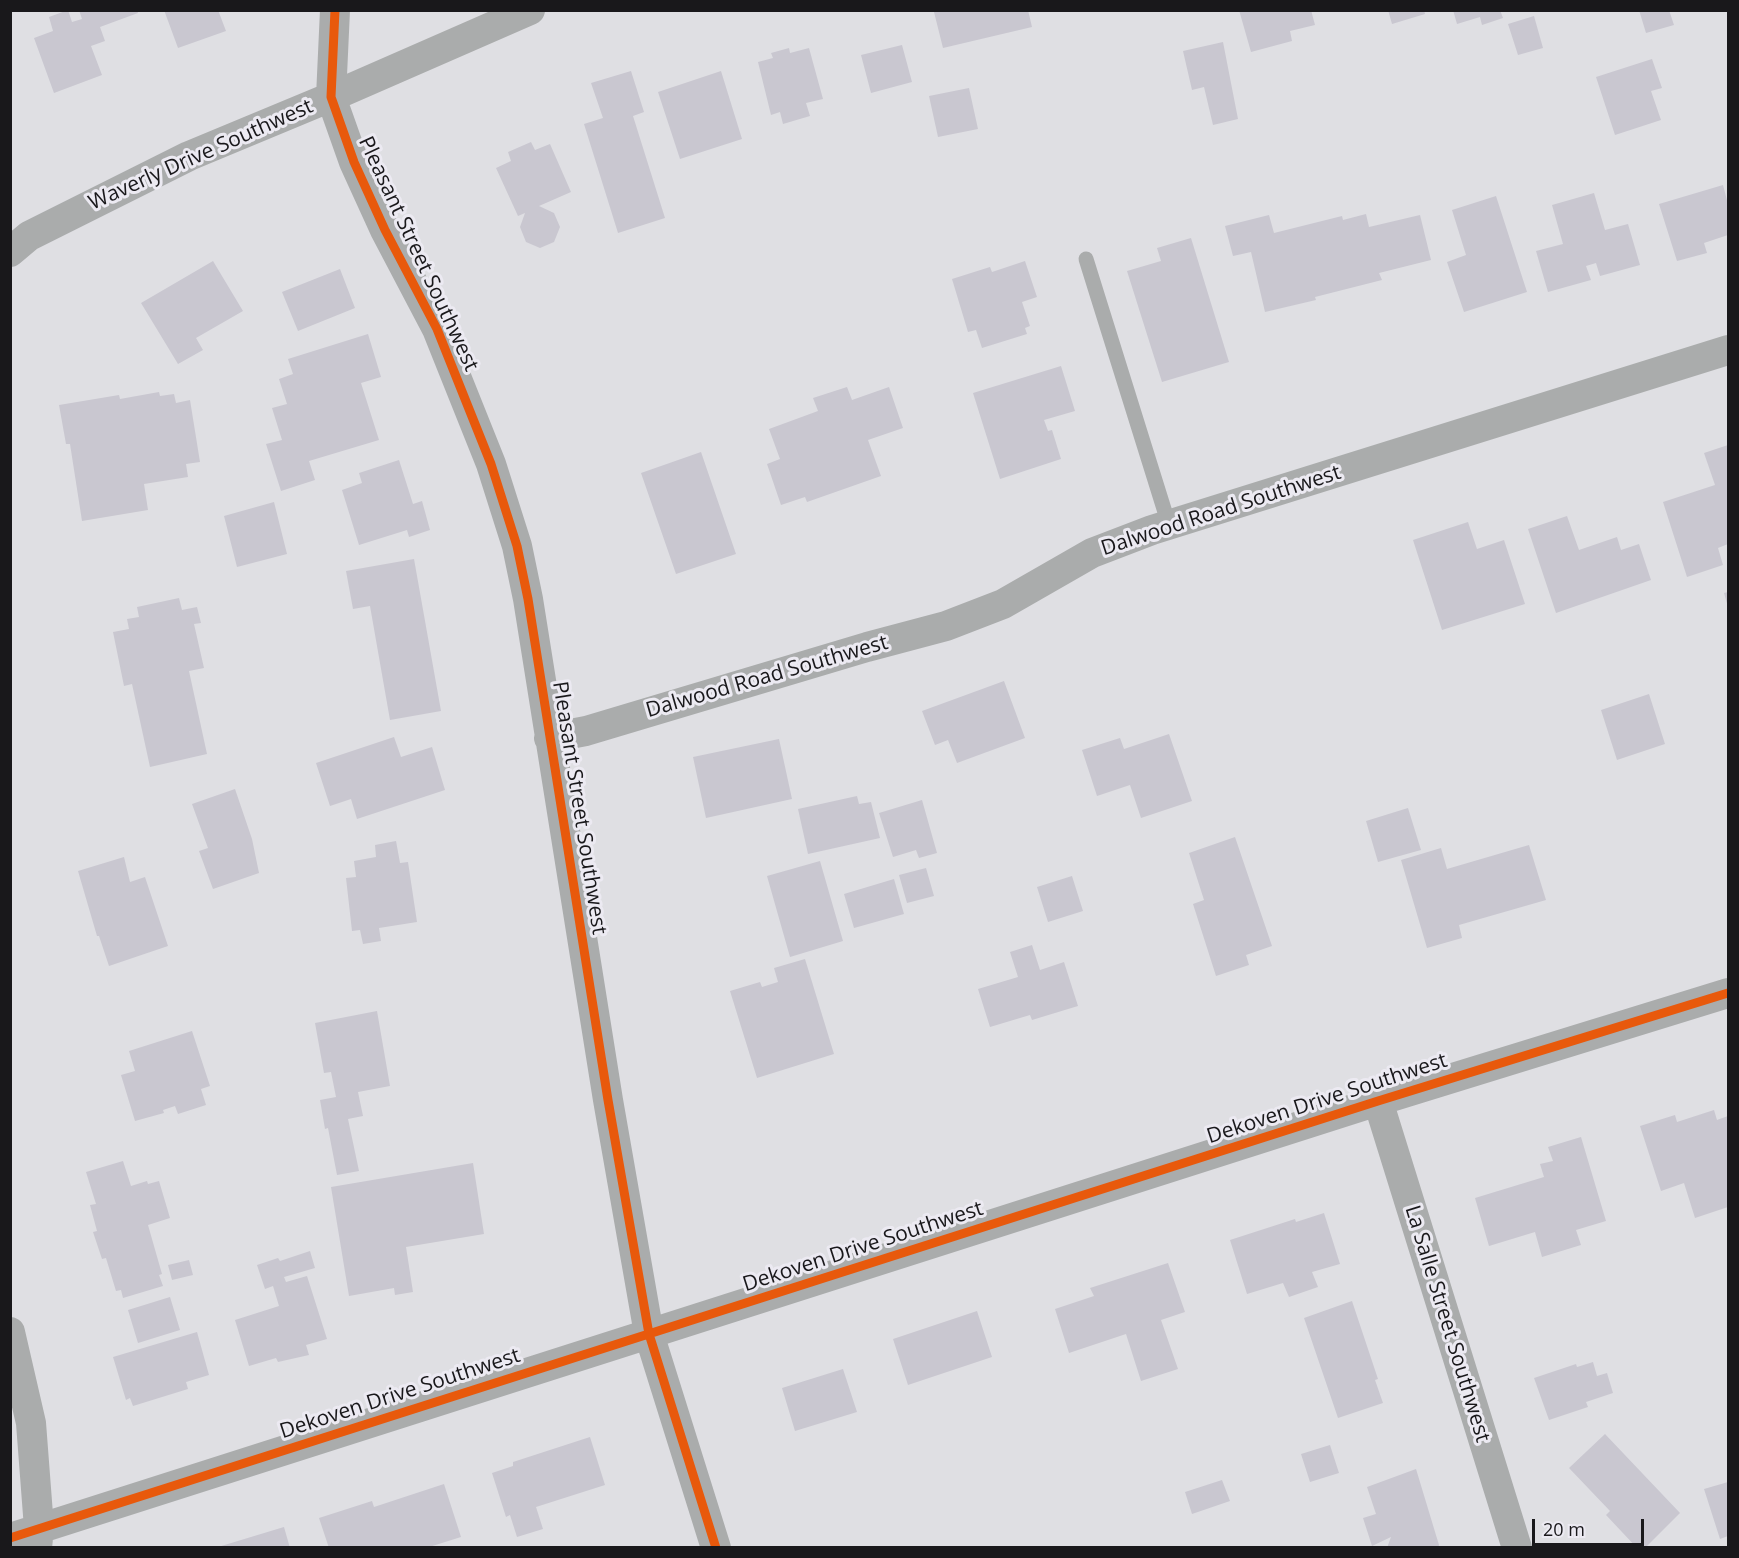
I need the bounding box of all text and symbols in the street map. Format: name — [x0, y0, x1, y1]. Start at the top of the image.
street label: Waverly Drive Southwest — [85, 94, 317, 216]
street label: Pleasant Street Southwest — [352, 133, 484, 375]
street label: Dalwood Road Southwest — [1098, 460, 1344, 562]
street label: Dalwood Road Southwest — [643, 630, 891, 724]
street label: Pleasant Street Southwest — [547, 680, 611, 936]
street label: Dekoven Drive Southwest — [1204, 1048, 1450, 1150]
street label: Dekoven Drive Southwest — [740, 1196, 986, 1298]
street label: La Salle Street Southwest — [1399, 1203, 1495, 1445]
street label: Dekoven Drive Southwest — [277, 1343, 523, 1445]
scale bar — [1535, 1507, 1648, 1545]
text: 20 m — [1543, 1517, 1585, 1541]

